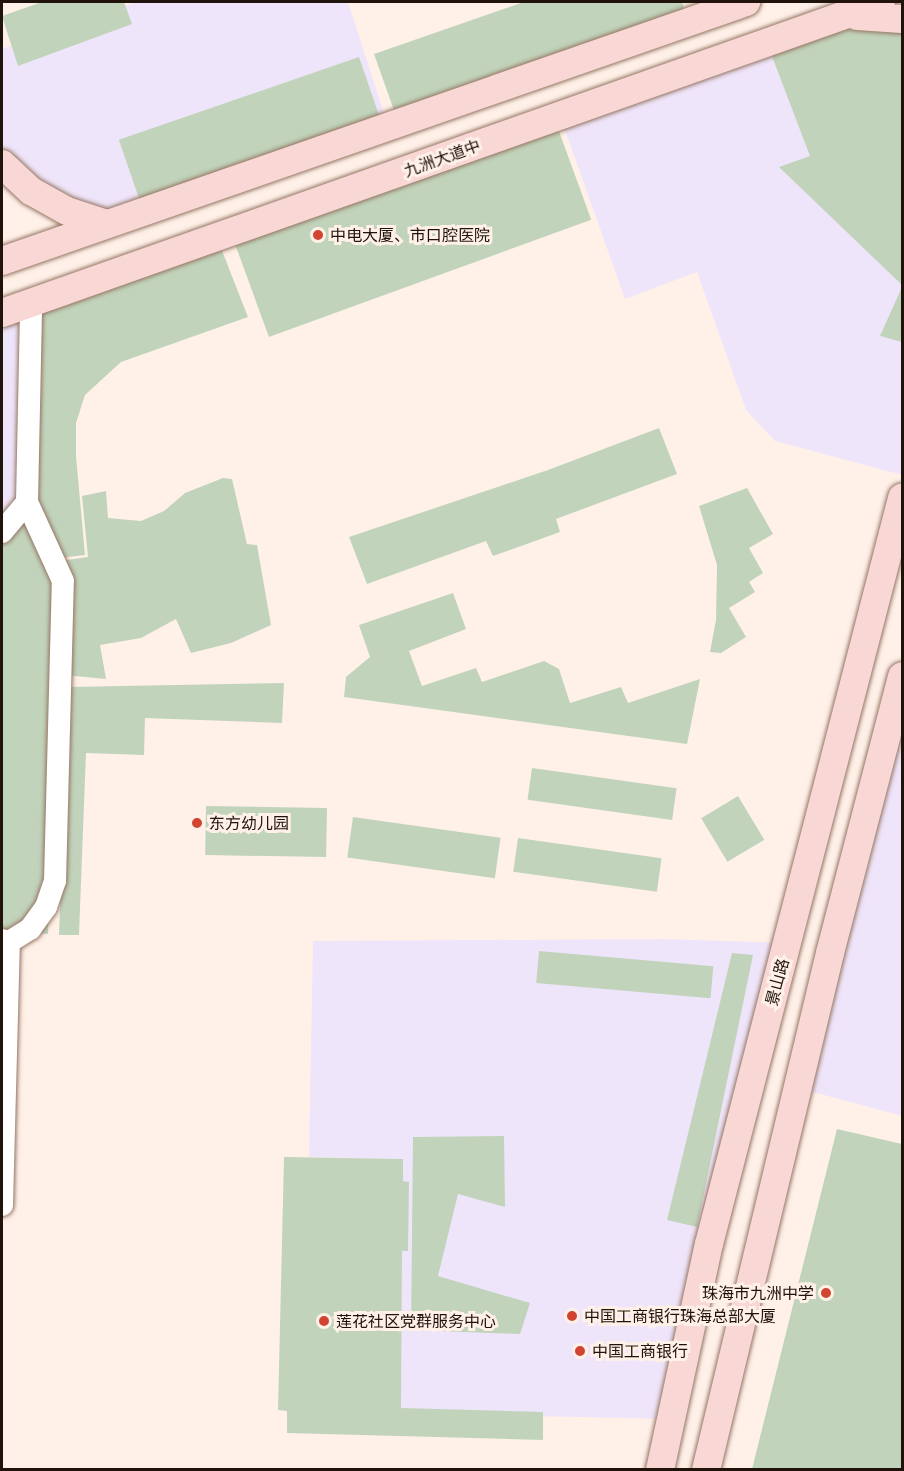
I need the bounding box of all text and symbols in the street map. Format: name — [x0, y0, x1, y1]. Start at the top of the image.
street label: 九洲大道中 — [401, 135, 483, 181]
place label: 中电大厦、市口腔医院 — [330, 225, 490, 245]
marker: 中电大厦、市口腔医院 — [311, 228, 325, 242]
place label: 东方幼儿园 — [209, 813, 289, 833]
marker: 东方幼儿园 — [190, 816, 204, 830]
street label: 景山路 — [762, 956, 792, 1008]
place label: 珠海市九洲中学 — [702, 1283, 814, 1303]
marker: 珠海市九洲中学 — [819, 1286, 833, 1300]
place label: 中国工商银行珠海总部大厦 — [584, 1306, 776, 1326]
marker: 中国工商银行珠海总部大厦 — [565, 1309, 579, 1323]
place label: 莲花社区党群服务中心 — [336, 1311, 496, 1331]
marker: 莲花社区党群服务中心 — [317, 1314, 331, 1328]
place label: 中国工商银行 — [592, 1341, 688, 1361]
marker: 中国工商银行 — [573, 1344, 587, 1358]

